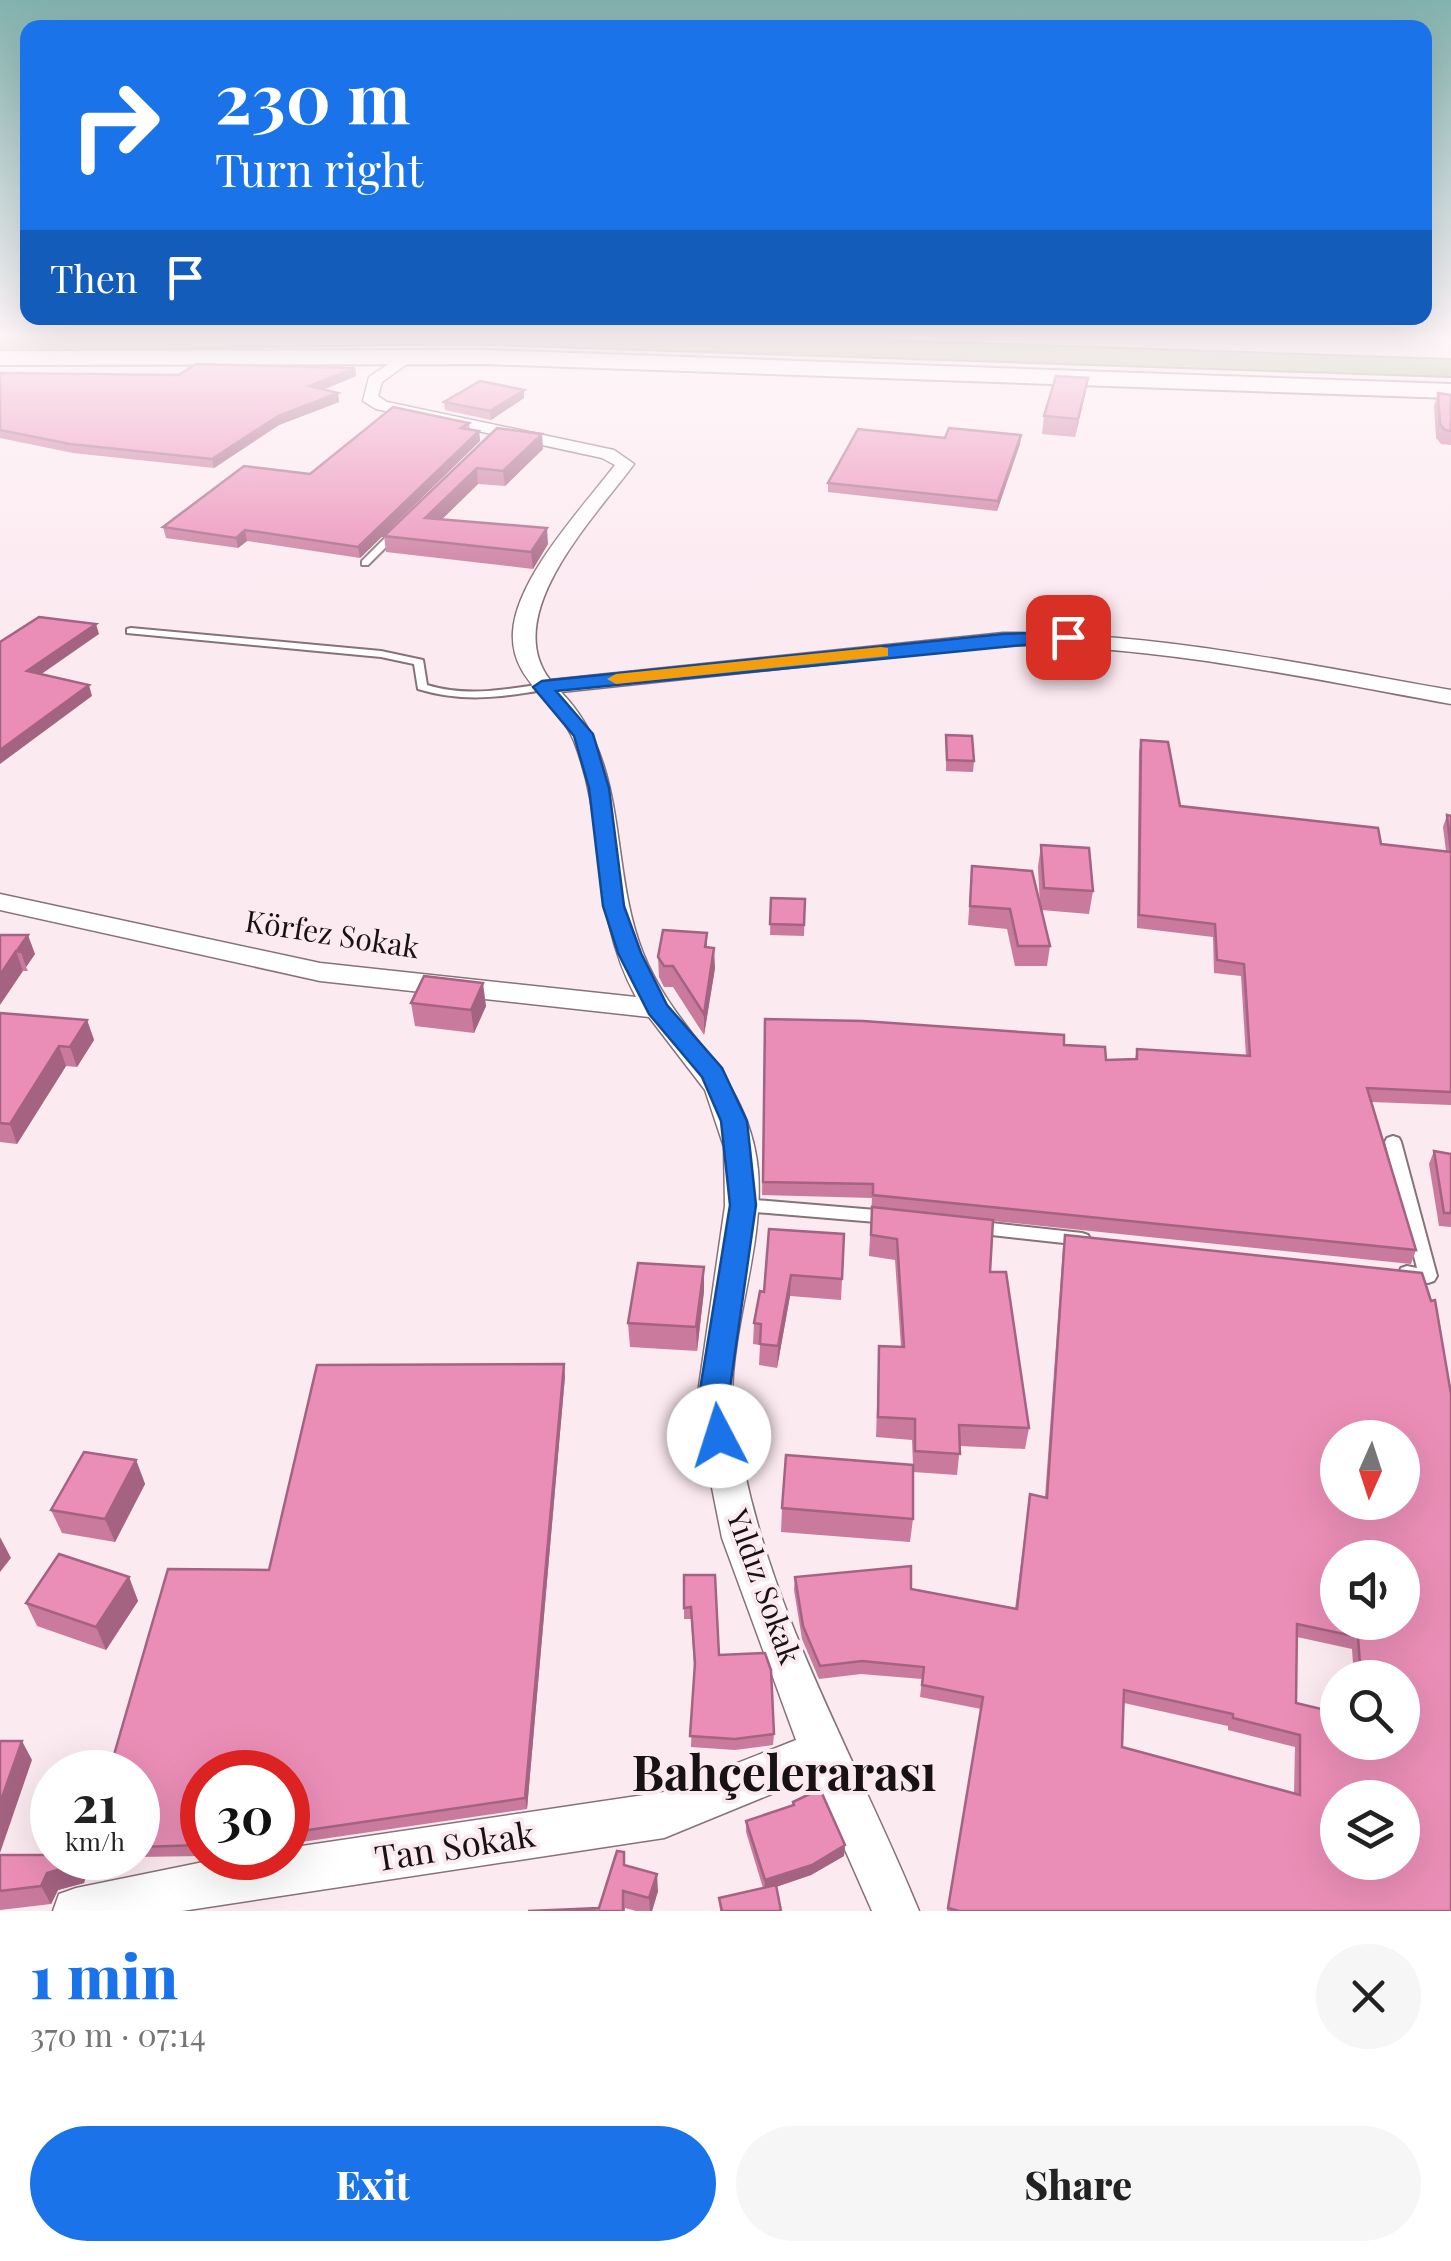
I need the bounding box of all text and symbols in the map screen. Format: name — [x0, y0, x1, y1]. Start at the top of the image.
text: 230 m — [215, 48, 411, 142]
icon: right — [50, 60, 180, 190]
text: Turn right — [215, 138, 423, 198]
icon: arrive — [158, 250, 213, 305]
text: Then — [50, 252, 138, 303]
pin — [1026, 595, 1111, 680]
icon: arrive — [1041, 610, 1096, 665]
street label: Körfez Sokak — [242, 900, 423, 967]
position arrow — [667, 1384, 771, 1488]
north arrow — [1320, 1420, 1420, 1520]
map controls — [1320, 1420, 1420, 1880]
street label: Yıldız Sokak — [718, 1502, 812, 1670]
button: sound — [1320, 1540, 1420, 1640]
button: search — [1320, 1660, 1420, 1760]
district label: Bahçelerarası — [632, 1739, 936, 1803]
speed limit sign: 30 — [180, 1750, 310, 1880]
text: 21 — [72, 1769, 118, 1836]
button: layers — [1320, 1780, 1420, 1880]
street label: Tan Sokak — [371, 1809, 538, 1880]
text: km/h — [65, 1824, 125, 1857]
text: 1 min — [30, 1934, 178, 2014]
button: close — [1316, 1944, 1421, 2049]
text: 370 m · 07:14 — [30, 2012, 206, 2055]
button: Exit — [30, 2126, 716, 2241]
button: Share — [736, 2126, 1421, 2241]

